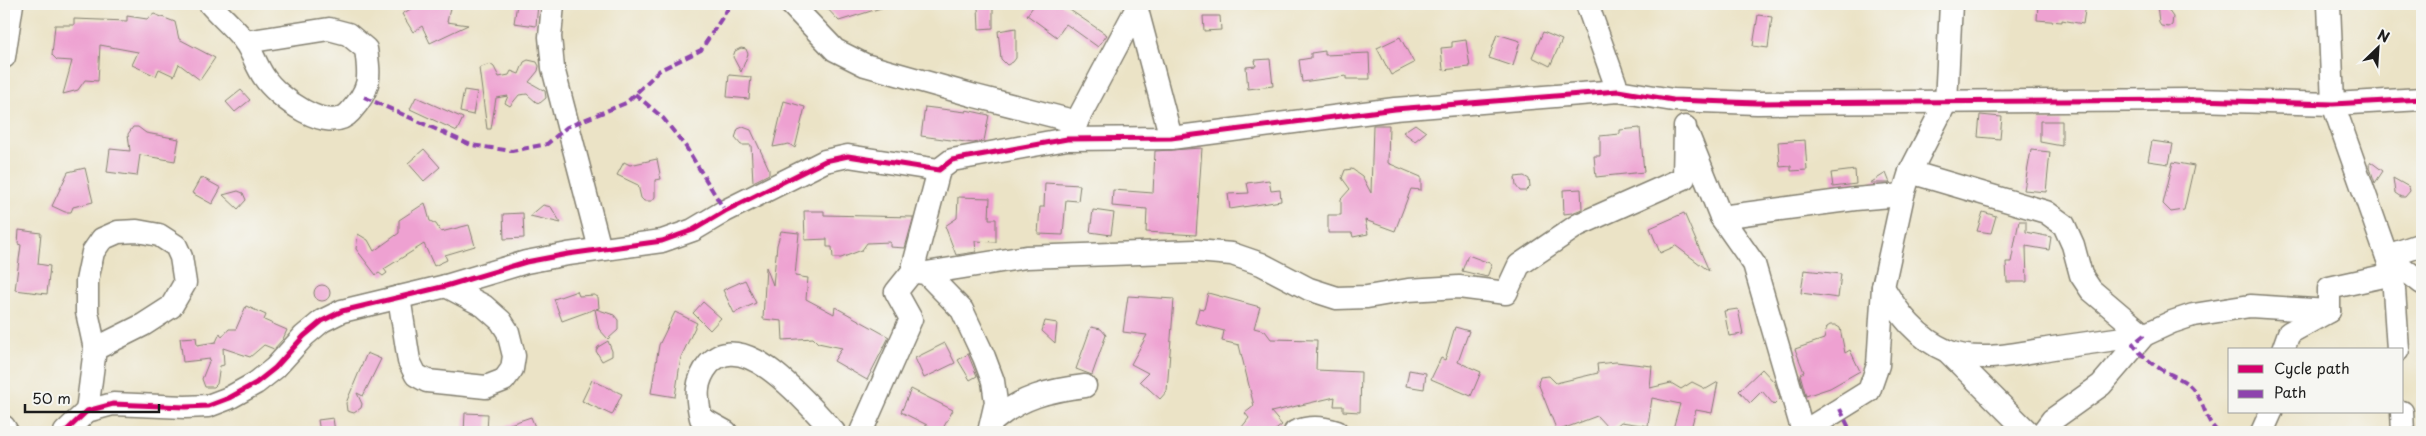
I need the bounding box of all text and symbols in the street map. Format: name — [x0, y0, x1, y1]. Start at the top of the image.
north arrow — [2354, 22, 2404, 72]
text: N — [2374, 24, 2393, 48]
legend — [2228, 348, 2404, 414]
text: Cycle path — [2274, 356, 2350, 379]
text: Path — [2274, 380, 2306, 403]
scale bar — [25, 381, 159, 413]
text: 50 m — [32, 386, 71, 409]

